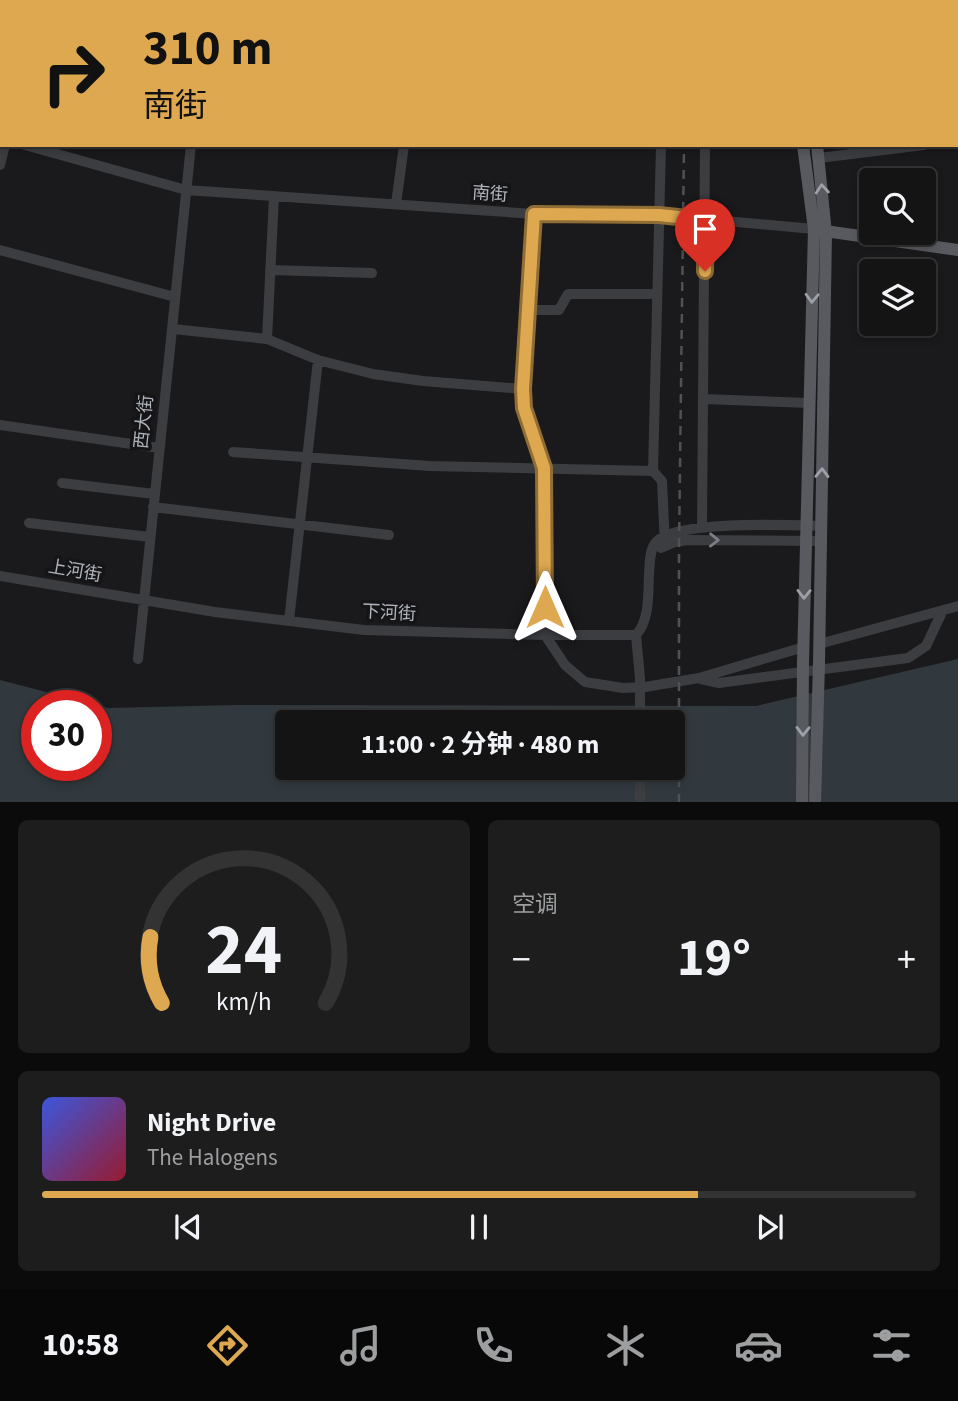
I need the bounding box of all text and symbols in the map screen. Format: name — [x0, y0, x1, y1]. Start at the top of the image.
text: 310 m — [143, 14, 272, 84]
icon: right — [28, 28, 119, 119]
text: 南街 — [143, 83, 207, 129]
map controls — [859, 168, 936, 336]
button: search — [859, 168, 936, 245]
street label: 南街 — [471, 180, 509, 208]
one-way arrow — [815, 183, 830, 194]
pin — [675, 199, 735, 271]
icon: arrive — [686, 210, 724, 248]
button: layers — [859, 259, 936, 336]
one-way arrow — [804, 292, 819, 303]
street label: 西大街 — [129, 394, 159, 450]
one-way arrow — [815, 467, 830, 478]
one-way arrow — [710, 532, 720, 548]
street label: 上河街 — [46, 554, 104, 588]
position arrow — [508, 570, 582, 644]
one-way arrow — [796, 589, 812, 600]
street label: 下河街 — [361, 599, 417, 627]
speed limit sign: 30 — [21, 690, 112, 781]
text: 11:00 · 2 分钟 · 480 m — [361, 726, 599, 763]
one-way arrow — [795, 726, 810, 737]
text: 空调 — [512, 888, 558, 921]
text: 24 — [206, 898, 282, 1002]
text: 19° — [677, 922, 751, 996]
text: − — [512, 933, 531, 987]
text: + — [897, 933, 916, 987]
text: km/h — [216, 983, 272, 1019]
text: Night Drive — [147, 1104, 276, 1141]
text: The Halogens — [147, 1141, 278, 1174]
icon: previous — [169, 1208, 207, 1246]
icon: pause — [460, 1208, 498, 1246]
icon: next — [751, 1208, 789, 1246]
icon: directions — [203, 1321, 252, 1370]
icon: music — [336, 1321, 385, 1370]
icon: phone — [469, 1321, 518, 1370]
icon: climate — [601, 1321, 650, 1370]
icon: car — [734, 1321, 783, 1370]
icon: filters — [867, 1321, 916, 1370]
text: 10:58 — [42, 1322, 119, 1368]

